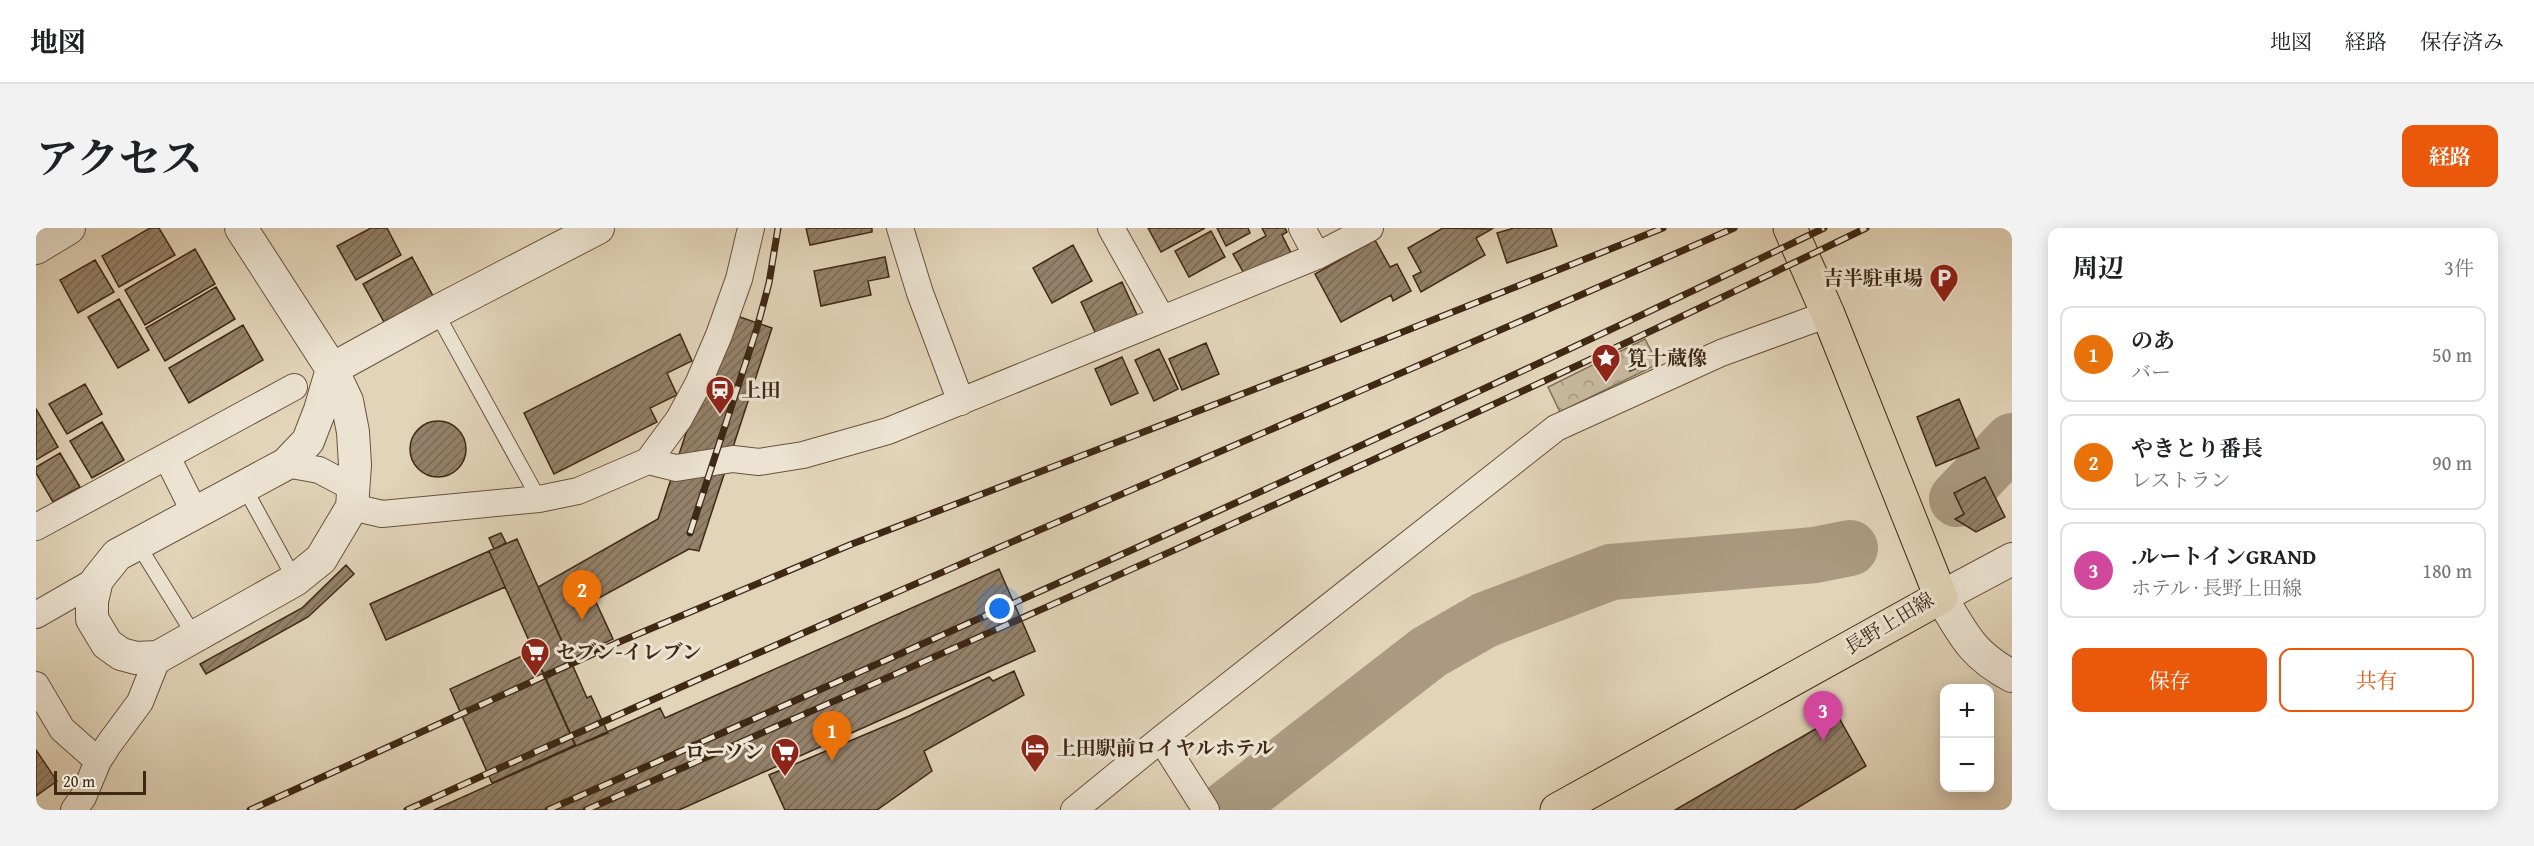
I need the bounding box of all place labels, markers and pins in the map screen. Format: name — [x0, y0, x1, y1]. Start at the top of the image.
parking icon: 吉半駐車場 — [1928, 262, 1960, 304]
place label: 吉半駐車場 — [1823, 263, 1923, 292]
place icon: 筧十蔵像 — [1590, 342, 1622, 384]
place label: 筧十蔵像 — [1627, 343, 1707, 372]
station icon: 上田 — [704, 374, 736, 416]
place label: 上田 — [741, 375, 781, 404]
pin: 2 — [562, 570, 602, 620]
supermarket icon: セブン-イレブン — [519, 636, 551, 678]
place label: セブン-イレブン — [556, 637, 702, 666]
pin: 3 — [1804, 692, 1842, 741]
pin: 1 — [812, 712, 852, 761]
hotel icon: 上田駅前ロイヤルホテル — [1019, 732, 1051, 774]
place label: 上田駅前ロイヤルホテル — [1056, 733, 1274, 762]
supermarket icon: ローソン — [769, 736, 801, 778]
place label: ローソン — [685, 737, 764, 766]

